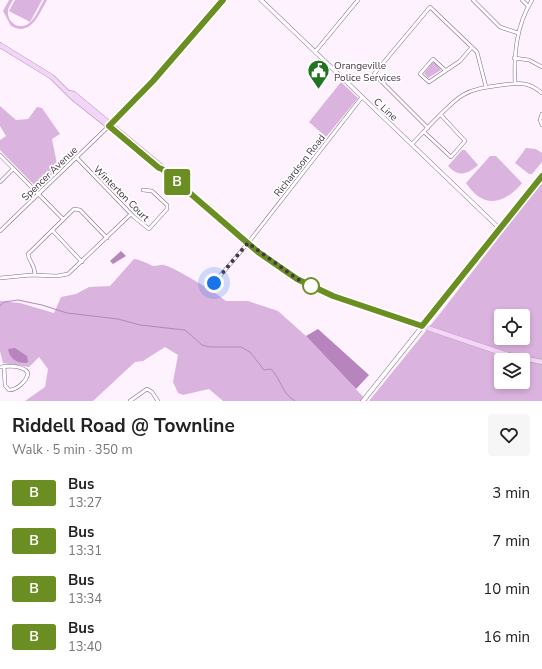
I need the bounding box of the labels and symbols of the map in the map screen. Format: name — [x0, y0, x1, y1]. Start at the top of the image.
public building icon: Orangeville Police Services — [306, 58, 332, 91]
place label: Orangeville Police Services — [334, 59, 401, 85]
street label: C Line — [370, 95, 400, 124]
street label: Richardson Road — [271, 131, 329, 200]
street label: Spencer Avenue — [19, 143, 81, 204]
street label: Winterton Court — [90, 163, 153, 225]
line badge: B — [164, 169, 190, 195]
your location — [204, 273, 224, 293]
unlabelled marker — [302, 277, 320, 295]

